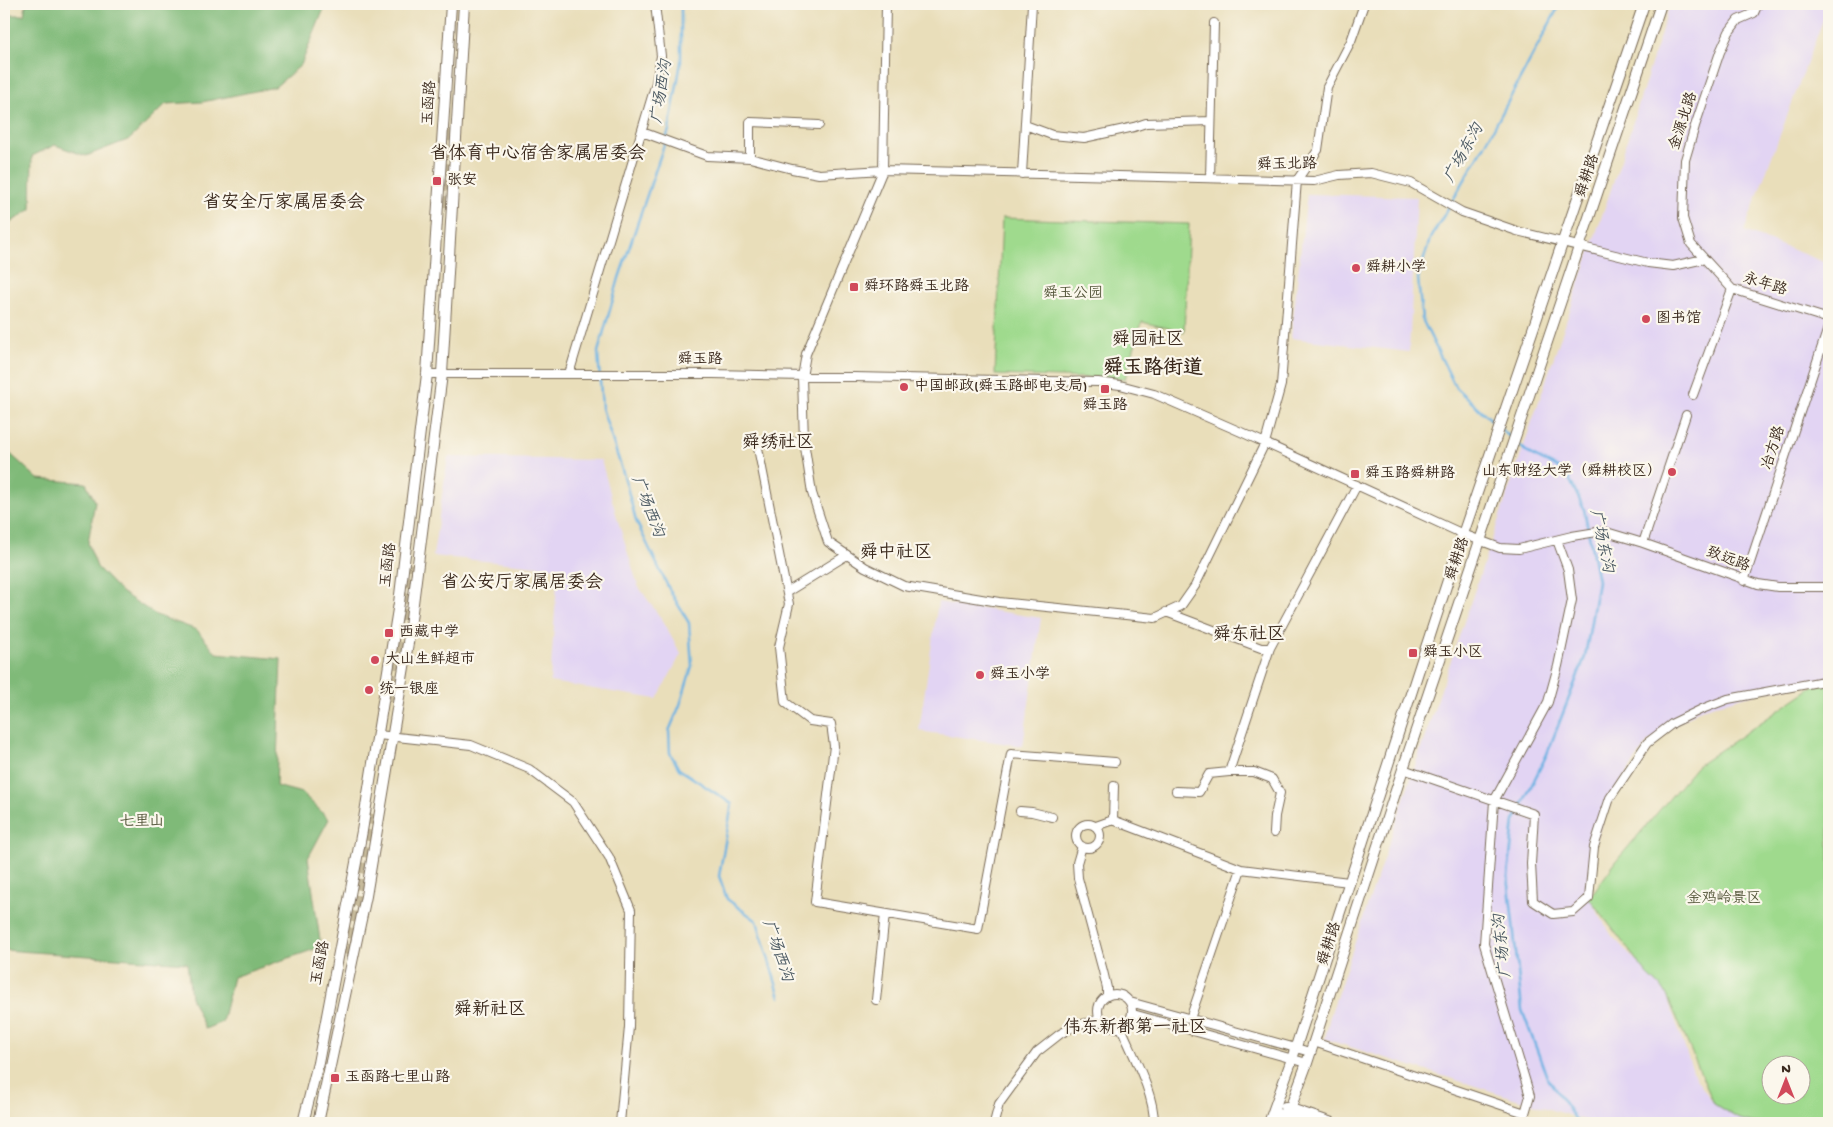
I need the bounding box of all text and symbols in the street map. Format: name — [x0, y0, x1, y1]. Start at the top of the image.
water label: 广场西沟 — [647, 57, 678, 125]
street label: 玉函路 — [419, 80, 441, 126]
street label: 金源北路 — [1666, 90, 1702, 152]
water label: 广场东沟 — [1439, 119, 1490, 187]
district label: 省体育中心宿舍家属居委会 — [430, 143, 646, 165]
street label: 舜耕路 — [1572, 152, 1604, 200]
street label: 舜玉北路 — [1257, 155, 1317, 175]
place label: 张安 — [447, 172, 477, 190]
marker: 张安 — [431, 175, 443, 187]
district label: 省安全厅家属居委会 — [203, 192, 365, 214]
place label: 舜耕小学 — [1366, 258, 1426, 277]
marker: 舜耕小学 — [1350, 262, 1362, 274]
street label: 永年路 — [1741, 270, 1789, 300]
place label: 舜环路舜玉北路 — [864, 278, 969, 296]
marker: 舜环路舜玉北路 — [848, 281, 860, 293]
park label: 舜玉公园 — [1043, 285, 1103, 303]
place label: 图书馆 — [1656, 309, 1701, 328]
marker: 图书馆 — [1640, 313, 1652, 325]
district label: 舜园社区 — [1112, 329, 1184, 351]
street label: 舜玉路 — [677, 351, 723, 369]
district label: 舜玉路街道 — [1103, 356, 1203, 381]
place label: 中国邮政(舜玉路邮电支局) — [914, 378, 1088, 396]
marker: 中国邮政(舜玉路邮电支局) — [898, 381, 910, 393]
marker: 舜玉路 — [1099, 383, 1111, 395]
place label: 舜玉路 — [1082, 397, 1128, 415]
street label: 冶方路 — [1758, 424, 1790, 472]
district label: 舜绣社区 — [742, 432, 814, 454]
place label: 山东财经大学（舜耕校区） — [1482, 462, 1662, 481]
place label: 舜玉路舜耕路 — [1365, 465, 1455, 483]
marker: 山东财经大学（舜耕校区） — [1666, 466, 1678, 478]
marker: 舜玉路舜耕路 — [1349, 468, 1361, 480]
water label: 广场西沟 — [626, 473, 669, 542]
water label: 广场东沟 — [1584, 507, 1618, 576]
street label: 舜耕路 — [1442, 535, 1474, 583]
street label: 玉函路 — [377, 542, 401, 588]
district label: 舜中社区 — [860, 542, 932, 564]
street label: 致远路 — [1704, 544, 1752, 576]
district label: 省公安厅家属居委会 — [441, 572, 603, 594]
place label: 西藏中学 — [399, 623, 459, 642]
district label: 舜东社区 — [1213, 624, 1285, 646]
marker: 西藏中学 — [383, 627, 395, 639]
place label: 舜玉小区 — [1423, 644, 1483, 662]
marker: 舜玉小区 — [1407, 647, 1419, 659]
place label: 大山生鲜超市 — [385, 651, 475, 669]
marker: 大山生鲜超市 — [369, 654, 381, 666]
place label: 舜玉小学 — [990, 665, 1050, 684]
marker: 舜玉小学 — [974, 669, 986, 681]
place label: 统一银座 — [379, 681, 439, 699]
marker: 统一银座 — [363, 684, 375, 696]
park label: 七里山 — [119, 813, 165, 831]
park label: 金鸡岭景区 — [1686, 890, 1762, 908]
water label: 广场东沟 — [1489, 911, 1517, 979]
water label: 广场西沟 — [757, 917, 798, 986]
street label: 舜耕路 — [1314, 920, 1346, 968]
street label: 玉函路 — [308, 939, 334, 987]
district label: 舜新社区 — [454, 999, 526, 1021]
district label: 伟东新都第一社区 — [1063, 1017, 1207, 1039]
north arrow — [1760, 1054, 1810, 1104]
text: N — [1781, 1061, 1791, 1078]
place label: 玉函路七里山路 — [345, 1069, 450, 1087]
marker: 玉函路七里山路 — [329, 1072, 341, 1084]

